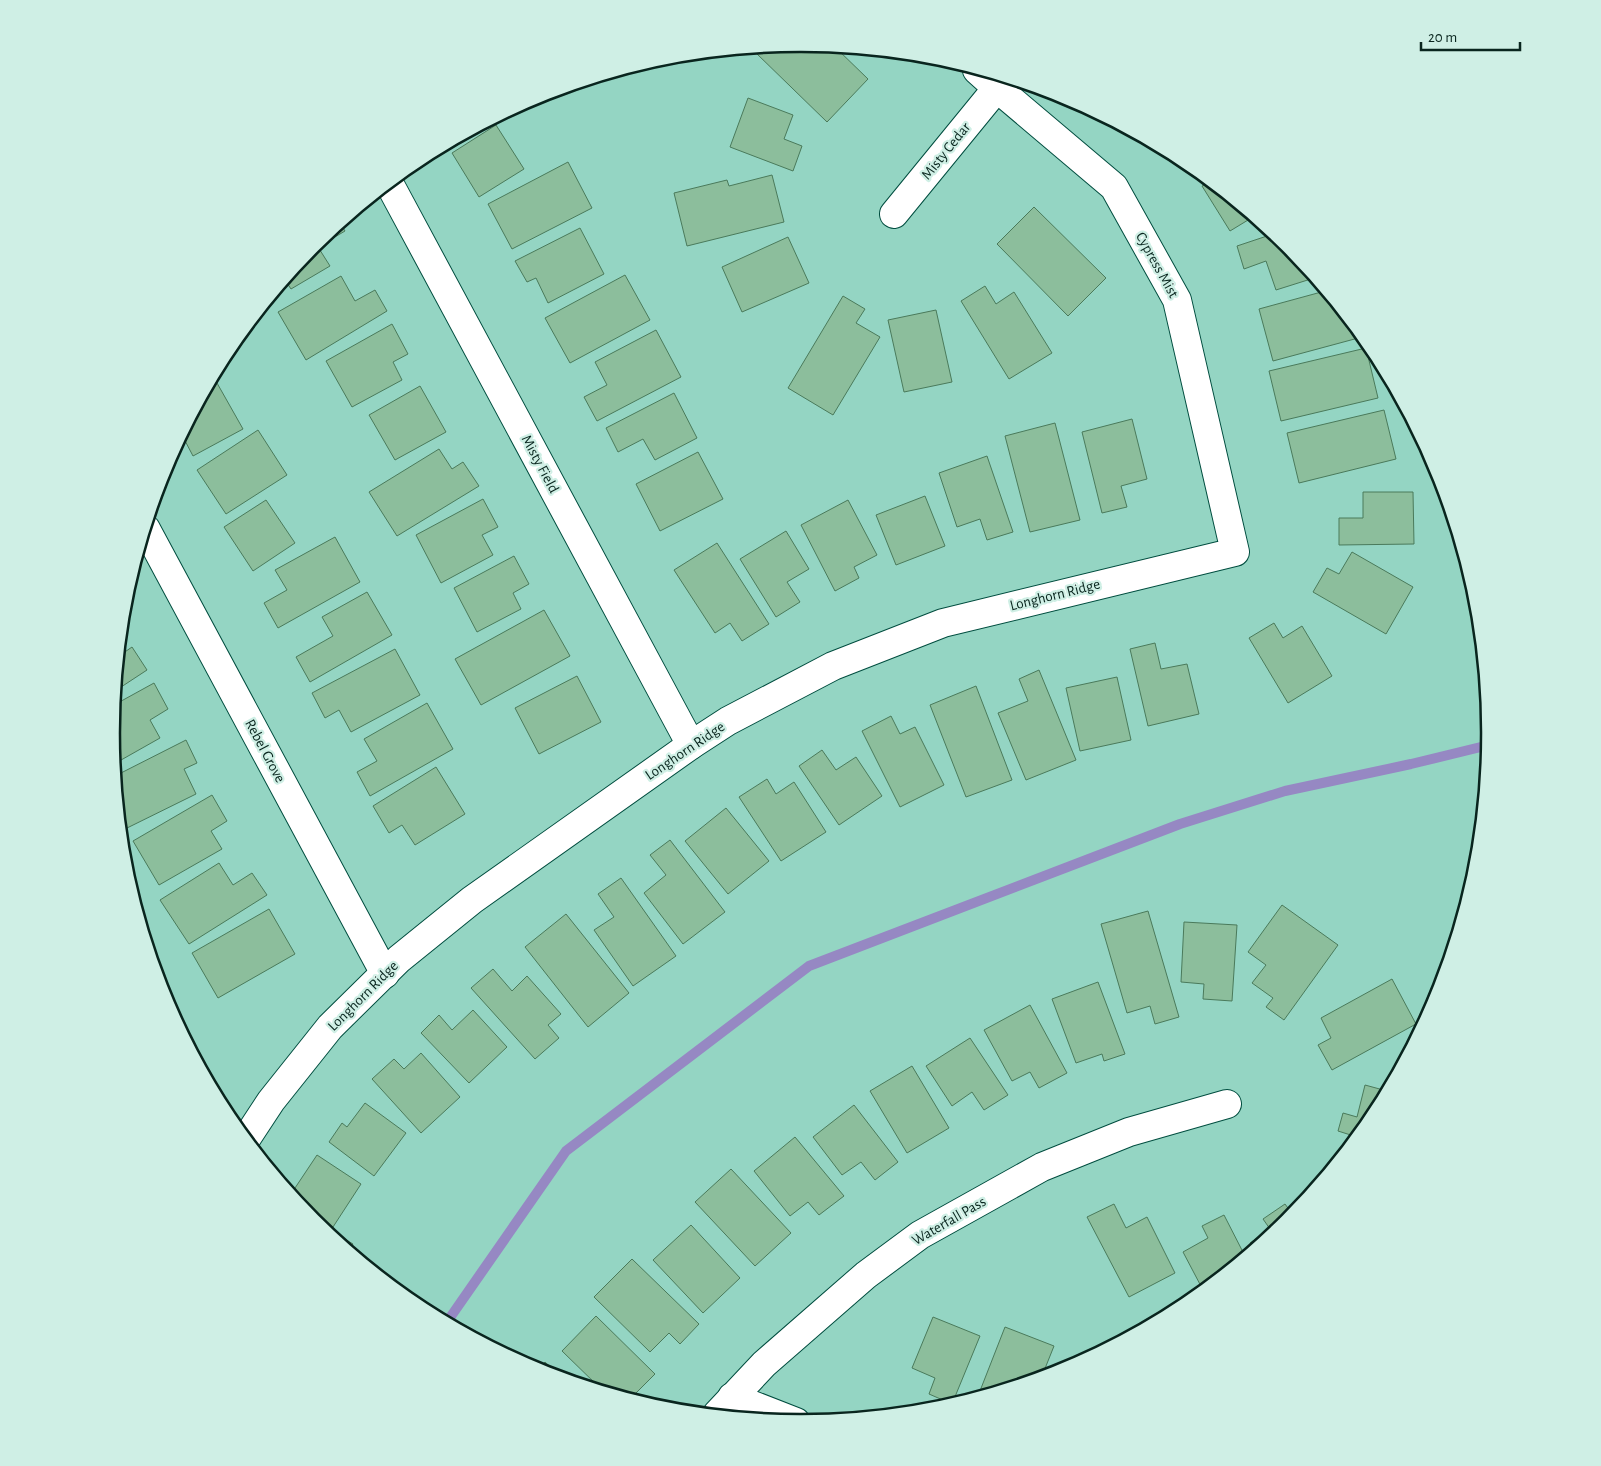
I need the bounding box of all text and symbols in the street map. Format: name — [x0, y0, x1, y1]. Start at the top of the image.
scale bar — [1421, 20, 1520, 52]
text: 20 m — [1428, 30, 1457, 45]
street label: Misty Cedar — [919, 120, 973, 182]
street label: Cypress Mist — [1133, 230, 1181, 301]
street label: Misty Field — [519, 433, 562, 496]
street label: Longhorn Ridge — [1008, 577, 1102, 613]
street label: Rebel Grove — [242, 717, 288, 785]
street label: Longhorn Ridge — [643, 719, 728, 783]
street label: Longhorn Ridge — [325, 958, 401, 1034]
street label: Waterfall Pass — [910, 1194, 988, 1248]

